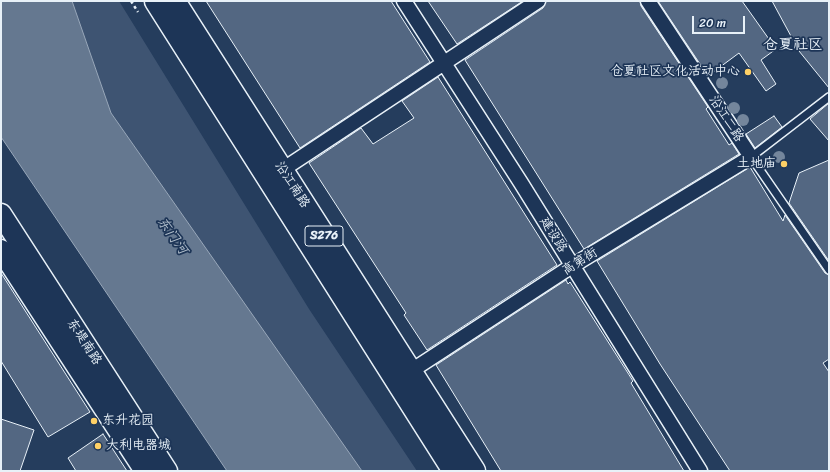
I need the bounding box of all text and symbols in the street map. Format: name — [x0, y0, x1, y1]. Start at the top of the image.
scale bar — [694, 8, 747, 34]
text: 20 m — [699, 12, 726, 34]
district label: 仓夏社区 — [763, 36, 823, 54]
place label: 仓夏社区文化活动中心 — [610, 64, 740, 80]
marker: 仓夏社区文化活动中心 — [743, 67, 753, 77]
street label: 沿江二路 — [705, 93, 747, 145]
place label: 土地庙 — [737, 156, 776, 172]
street label: 沿江南路 — [271, 159, 313, 211]
marker: 土地庙 — [779, 159, 789, 169]
water label: 东门河 — [153, 214, 191, 258]
street label: 建设路 — [536, 214, 570, 256]
road number: S276 — [305, 226, 343, 246]
street label: 高第街 — [559, 245, 601, 279]
street label: 东堤南路 — [63, 316, 105, 368]
place label: 东升花园 — [102, 413, 154, 429]
marker: 东升花园 — [89, 416, 99, 426]
place label: 大利电器城 — [106, 438, 171, 454]
marker: 大利电器城 — [93, 441, 103, 451]

